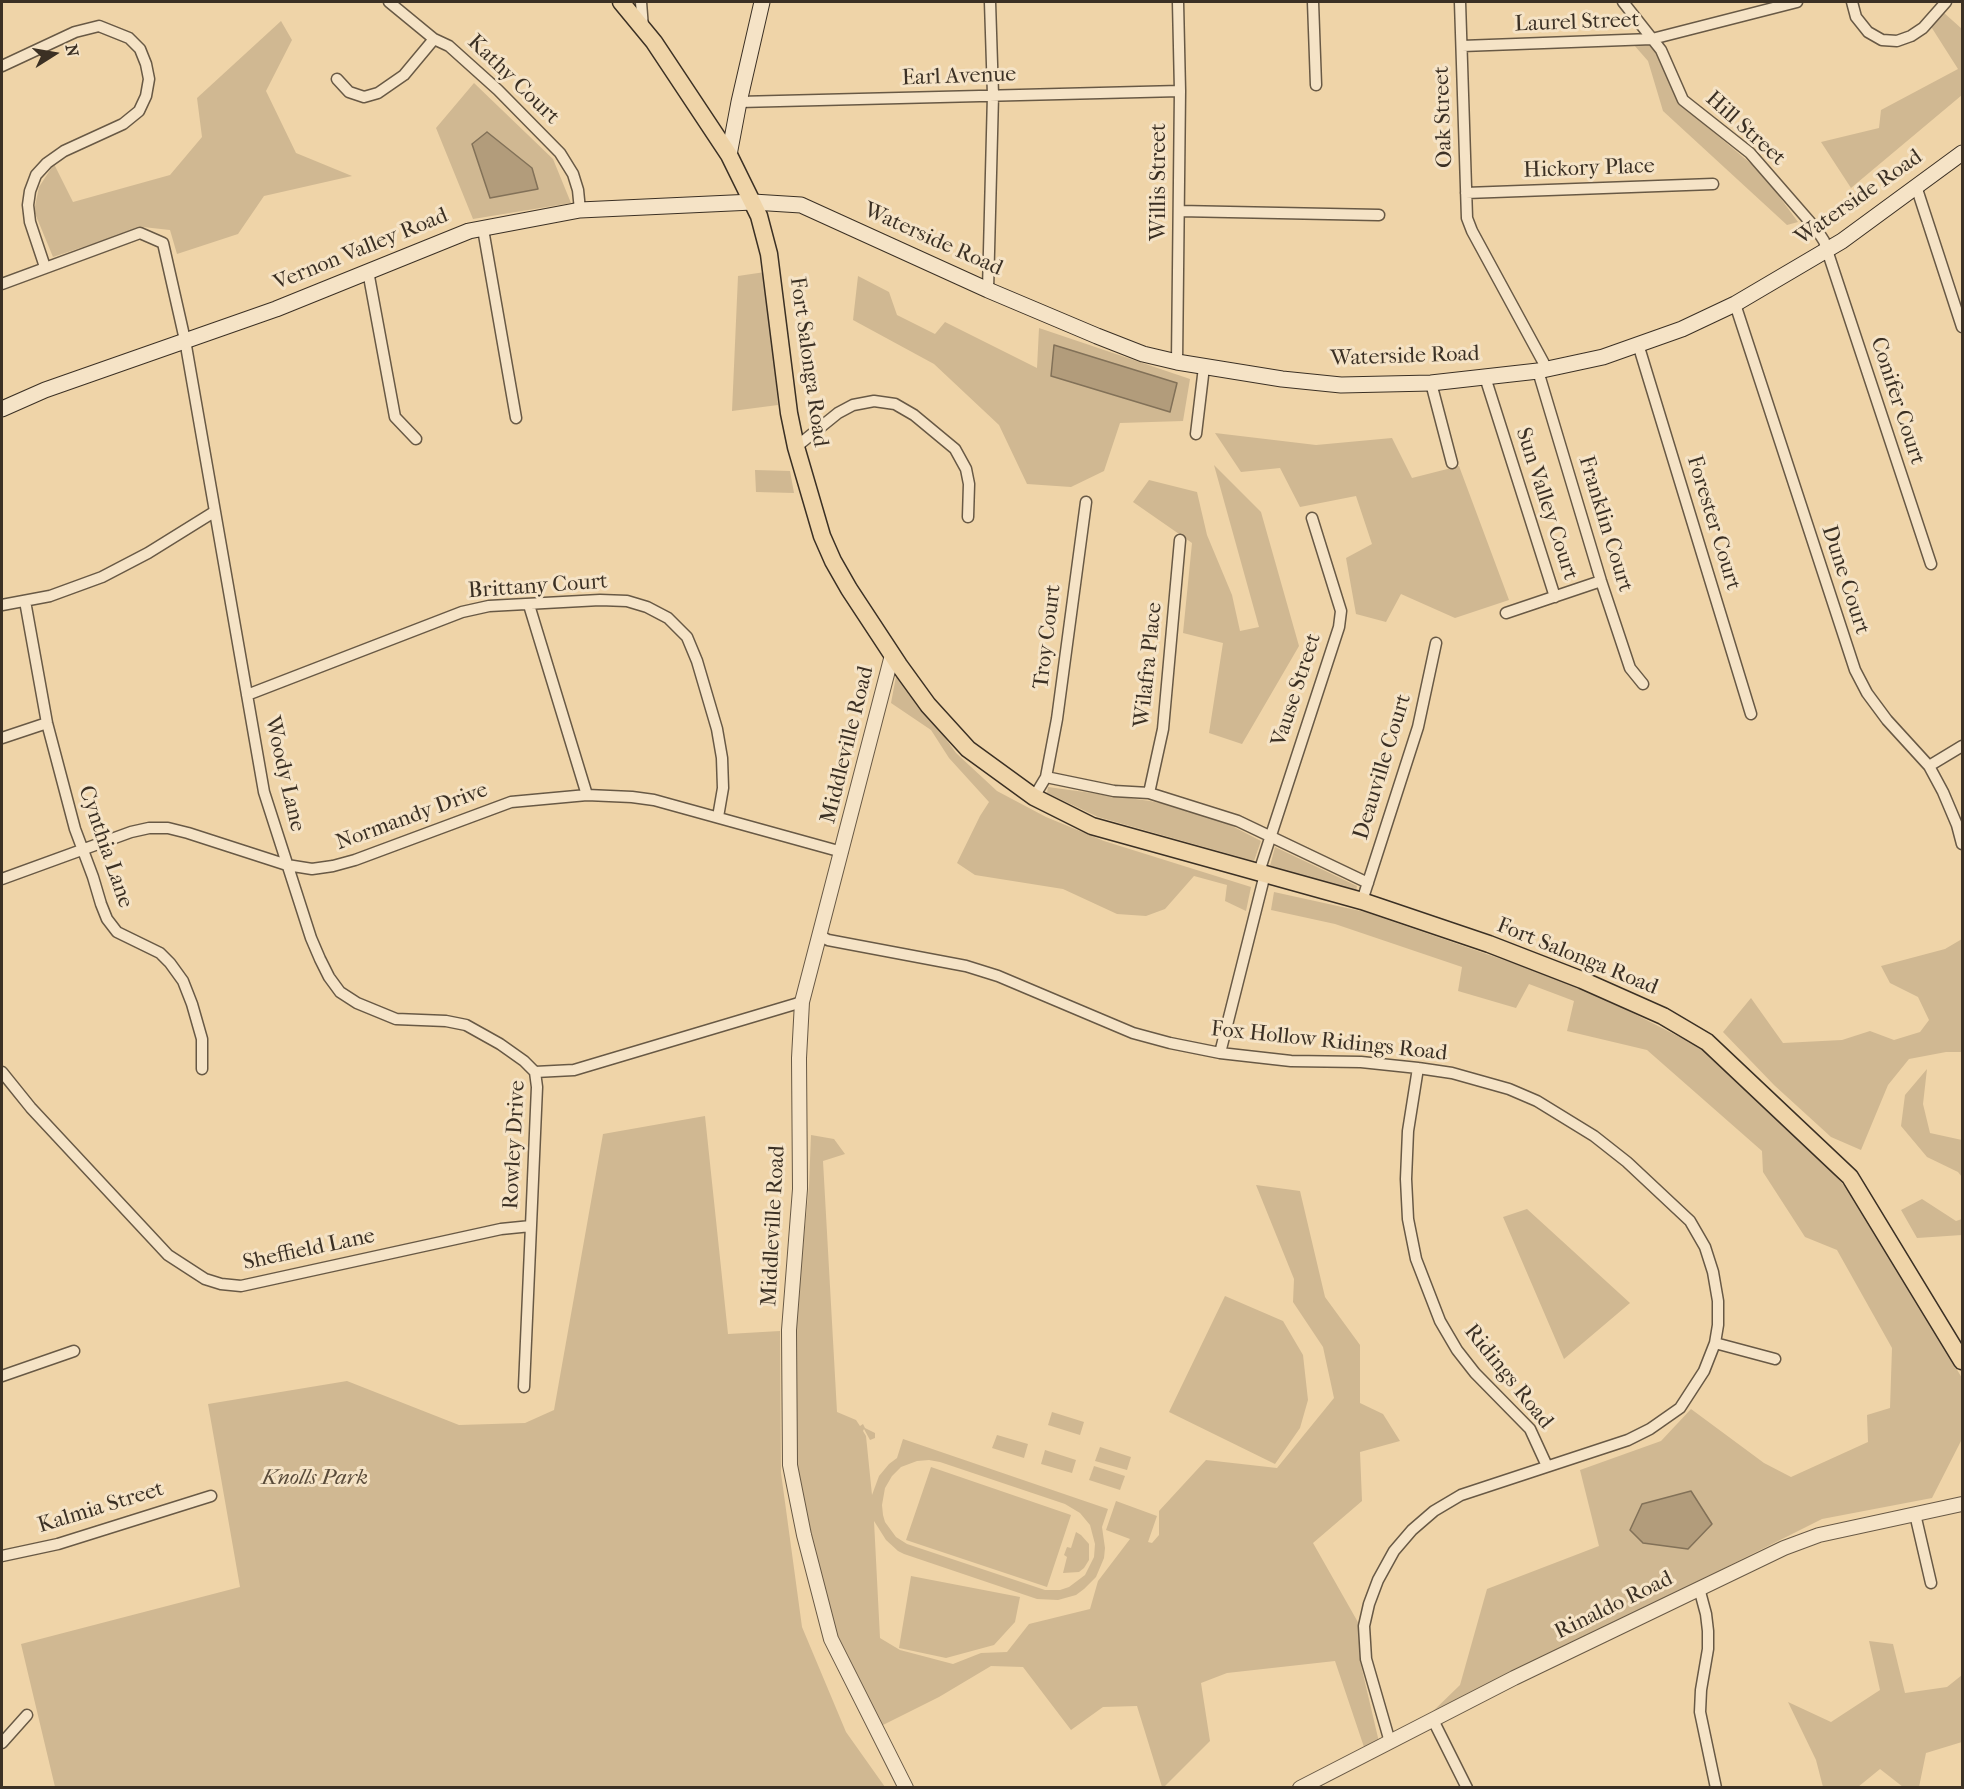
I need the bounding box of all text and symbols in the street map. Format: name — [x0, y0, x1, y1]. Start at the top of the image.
street label: Laurel Street — [1514, 8, 1640, 38]
north arrow — [24, 24, 84, 84]
street label: Kathy Court — [461, 30, 565, 130]
text: N — [62, 43, 83, 58]
street label: Earl Avenue — [901, 62, 1017, 92]
street label: Oak Street — [1429, 66, 1459, 168]
street label: Hill Street — [1699, 86, 1791, 172]
street label: Willis Street — [1147, 123, 1173, 241]
street label: Waterside Road — [1790, 144, 1928, 252]
street label: Hickory Place — [1523, 154, 1655, 184]
street label: Waterside Road — [859, 198, 1007, 282]
street label: Vernon Valley Road — [270, 203, 452, 297]
street label: Fort Salonga Road — [783, 275, 833, 449]
street label: Conifer Court — [1864, 334, 1930, 468]
street label: Waterside Road — [1330, 341, 1480, 373]
street label: Sun Valley Court — [1509, 424, 1583, 584]
street label: Franklin Court — [1572, 453, 1638, 595]
street label: Forester Court — [1680, 453, 1746, 593]
street label: Dune Court — [1815, 522, 1875, 638]
street label: Brittany Court — [467, 569, 609, 605]
street label: Troy Court — [1029, 583, 1067, 691]
street label: Wilafra Place — [1129, 601, 1169, 729]
street label: Vause Street — [1266, 630, 1328, 750]
street label: Middleville Road — [816, 664, 880, 826]
street label: Deauville Court — [1348, 691, 1418, 843]
street label: Woody Lane — [258, 714, 310, 834]
street label: Normandy Drive — [332, 777, 492, 857]
street label: Cynthia Lane — [72, 782, 138, 912]
street label: Fort Salonga Road — [1492, 913, 1662, 1001]
street label: Fox Hollow Ridings Road — [1209, 1016, 1449, 1068]
street label: Rowley Drive — [498, 1080, 532, 1210]
street label: Middleville Road — [757, 1145, 791, 1307]
street label: Sheffield Lane — [241, 1223, 377, 1277]
street label: Ridings Road — [1458, 1319, 1558, 1435]
park label: Knolls Park — [262, 1466, 368, 1492]
street label: Kalmia Street — [35, 1476, 167, 1540]
street label: Rinaldo Road — [1551, 1566, 1677, 1646]

